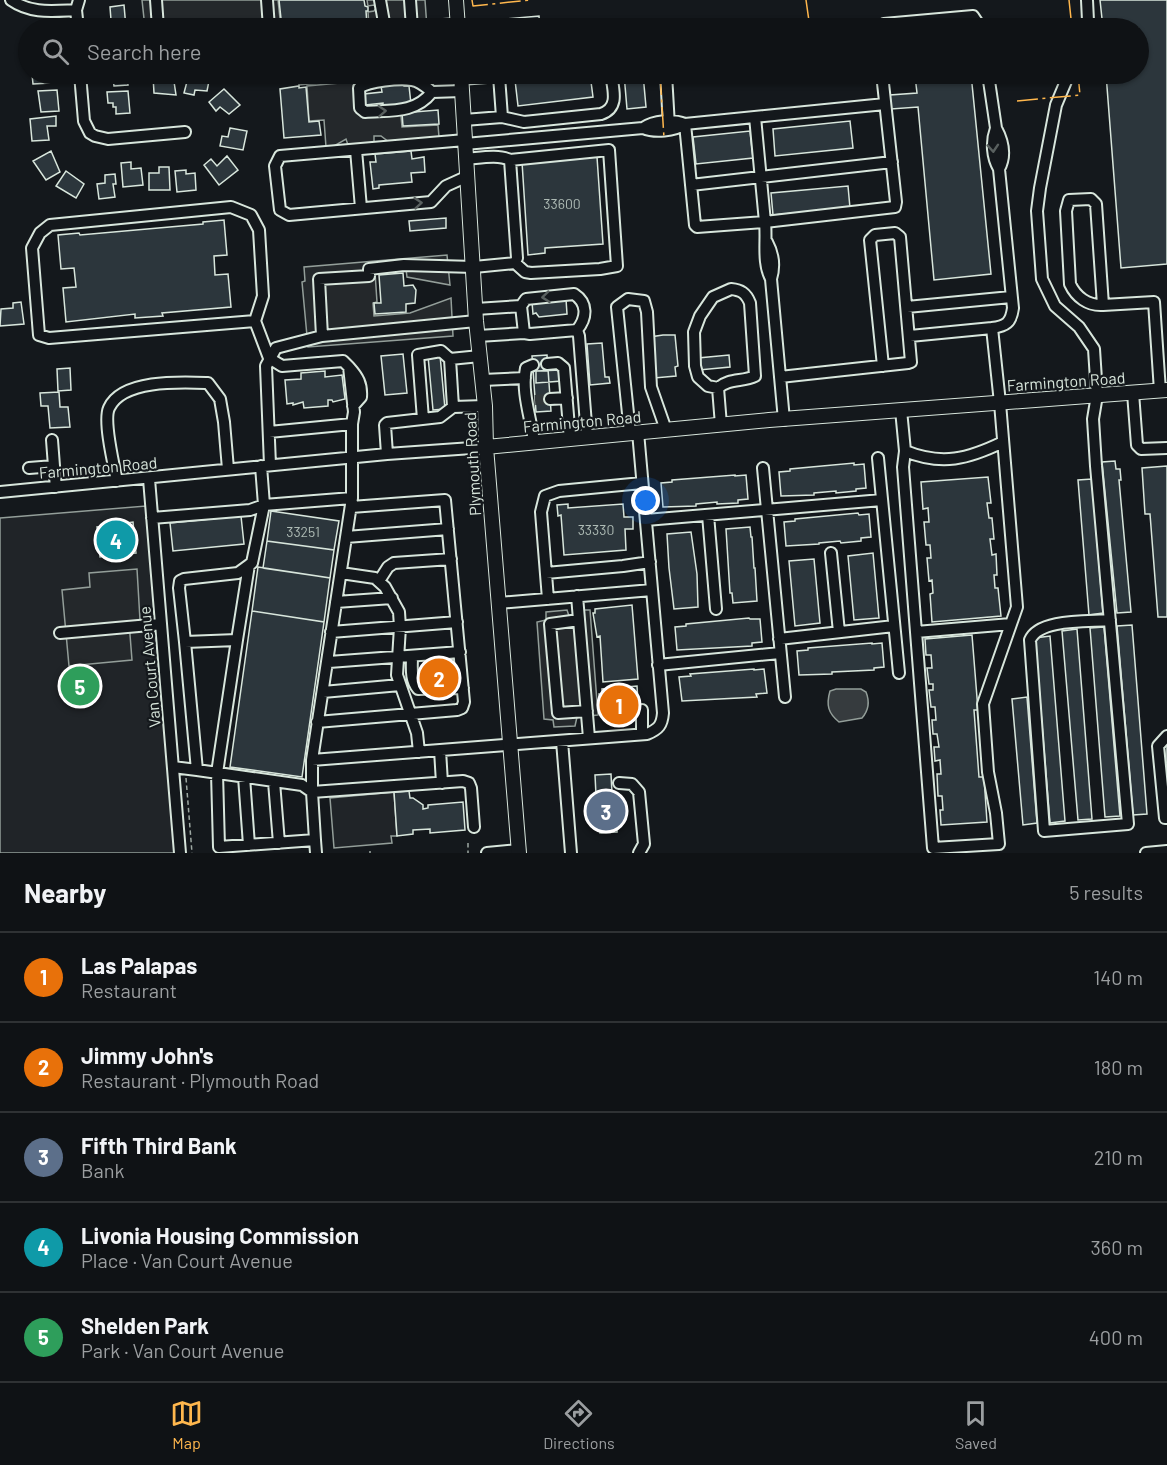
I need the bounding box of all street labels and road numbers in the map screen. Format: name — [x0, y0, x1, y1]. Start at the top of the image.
street label: Farmington Road — [1006, 367, 1126, 395]
street label: Farmington Road — [522, 406, 642, 436]
street label: Plymouth Road — [460, 412, 484, 516]
street label: Farmington Road — [38, 452, 158, 482]
street label: Van Court Avenue — [134, 606, 164, 728]

